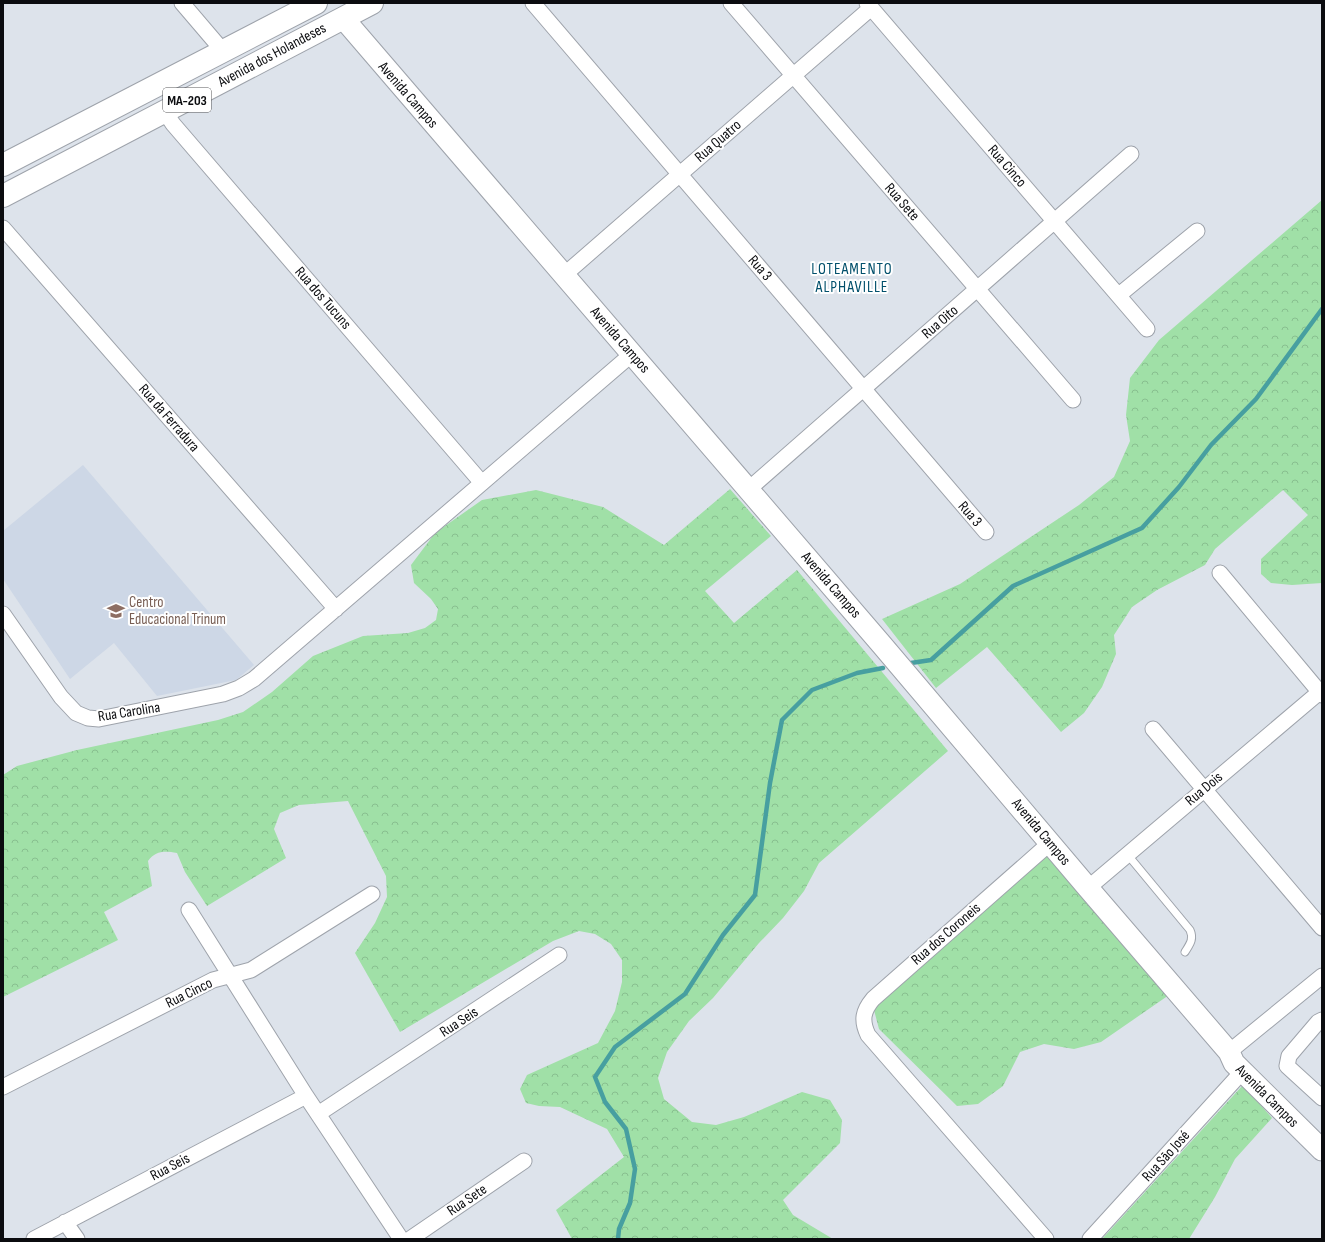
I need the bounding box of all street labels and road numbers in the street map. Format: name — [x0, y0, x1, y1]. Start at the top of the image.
street label: Avenida dos Holandeses — [214, 19, 329, 92]
street label: Avenida Campos — [373, 57, 442, 132]
road number: MA-203 — [163, 88, 211, 112]
street label: Rua Quatro — [691, 116, 745, 166]
street label: Rua Cinco — [983, 141, 1031, 191]
street label: Rua Sete — [880, 179, 924, 225]
street label: Rua 3 — [744, 251, 776, 285]
street label: Rua dos Tucuns — [291, 263, 355, 333]
street label: Rua Oito — [918, 301, 962, 343]
street label: Avenida Campos — [585, 302, 654, 377]
street label: Rua da Ferradura — [134, 380, 204, 456]
street label: Rua 3 — [954, 497, 986, 531]
street label: Avenida Campos — [796, 547, 865, 622]
street label: Rua Carolina — [97, 698, 162, 726]
street label: Rua Dois — [1181, 768, 1227, 810]
street label: Avenida Campos — [1007, 794, 1075, 869]
street label: Rua dos Coroneis — [907, 899, 985, 969]
street label: Rua Cinco — [162, 973, 216, 1013]
street label: Rua Seis — [436, 1003, 482, 1041]
street label: Avenida Campos — [1231, 1060, 1303, 1132]
street label: Rua São José — [1138, 1126, 1194, 1186]
street label: Rua Seis — [147, 1149, 193, 1185]
street label: Rua Sete — [443, 1180, 491, 1220]

